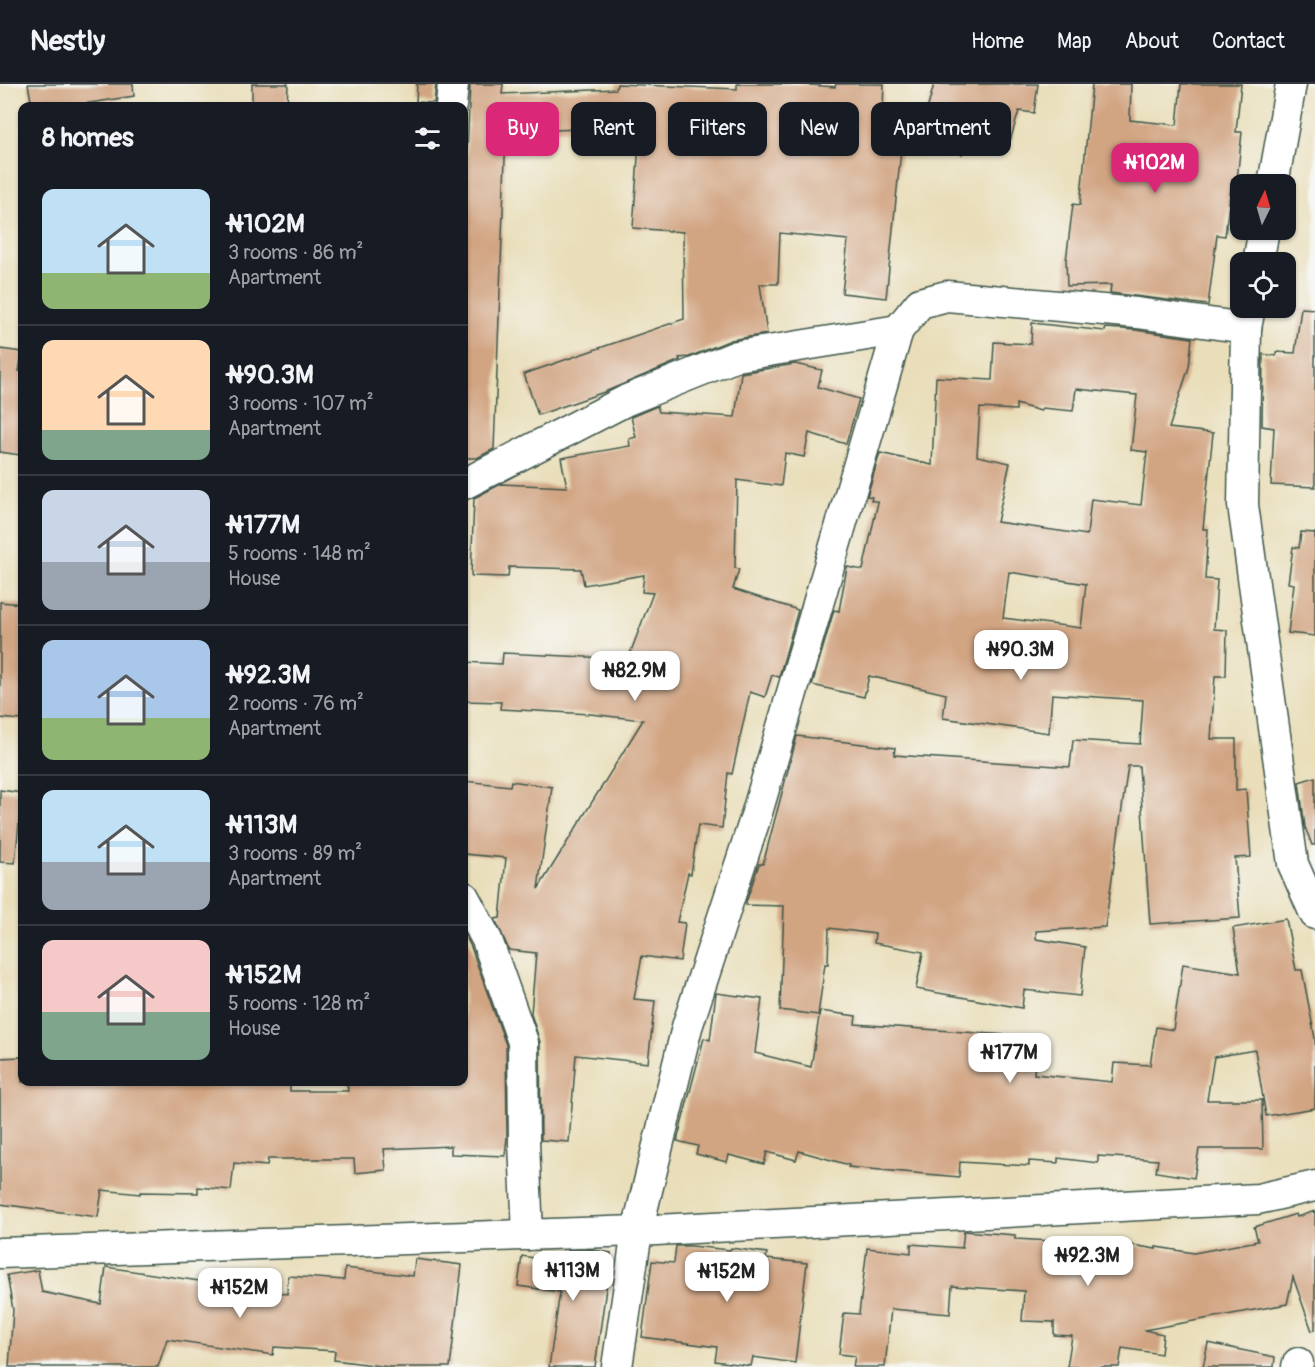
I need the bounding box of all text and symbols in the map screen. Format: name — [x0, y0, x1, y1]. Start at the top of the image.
text: Nestly — [30, 24, 105, 59]
text: Home — [971, 28, 1024, 55]
text: Map — [1057, 28, 1092, 55]
text: About — [1125, 28, 1179, 55]
text: Contact — [1212, 28, 1285, 55]
chip: Buy — [486, 102, 559, 156]
chip: Rent — [571, 102, 656, 156]
chip: Filters — [668, 102, 767, 156]
chip: New — [779, 102, 859, 156]
chip: Apartment — [871, 102, 1011, 156]
text: 8 homes — [42, 122, 134, 154]
icon: filters — [411, 122, 444, 155]
pin: ₦102M — [1113, 143, 1197, 194]
text: ₦102M — [1125, 150, 1185, 175]
north arrow — [1230, 174, 1296, 240]
map controls — [1230, 174, 1296, 318]
text: ₦102M — [228, 208, 305, 240]
icon: home — [90, 213, 162, 285]
text: 3 rooms · 86 m² — [228, 240, 363, 265]
button: locate — [1230, 252, 1296, 318]
text: Apartment — [228, 265, 321, 290]
text: ₦90.3M — [228, 359, 314, 391]
icon: home — [90, 364, 162, 436]
text: 3 rooms · 107 m² — [228, 391, 374, 416]
text: Apartment — [228, 416, 321, 441]
text: ₦177M — [228, 509, 300, 541]
icon: home — [90, 514, 162, 586]
text: 5 rooms · 148 m² — [228, 541, 371, 566]
text: House — [228, 566, 280, 591]
pin: ₦90.3M — [972, 630, 1070, 681]
text: ₦90.3M — [988, 637, 1054, 662]
pin: ₦82.9M — [586, 651, 684, 702]
text: ₦82.9M — [604, 658, 666, 683]
text: ₦92.3M — [228, 659, 310, 691]
icon: home — [90, 664, 162, 736]
text: 2 rooms · 76 m² — [228, 691, 364, 716]
text: Apartment — [228, 716, 321, 741]
text: ₦113M — [228, 809, 297, 841]
icon: home — [90, 814, 162, 886]
text: 3 rooms · 89 m² — [228, 841, 362, 866]
text: Apartment — [228, 866, 321, 891]
text: ₦152M — [228, 959, 301, 991]
icon: home — [90, 964, 162, 1036]
text: 5 rooms · 128 m² — [228, 991, 370, 1016]
text: House — [228, 1016, 280, 1041]
pin: ₦177M — [968, 1033, 1052, 1084]
text: ₦177M — [982, 1040, 1038, 1065]
pin: ₦92.3M — [1039, 1236, 1137, 1287]
text: ₦92.3M — [1056, 1243, 1120, 1268]
pin: ₦113M — [531, 1251, 615, 1302]
pin: ₦152M — [685, 1252, 769, 1303]
text: ₦113M — [546, 1258, 600, 1283]
text: ₦152M — [699, 1259, 755, 1284]
pin: ₦152M — [198, 1268, 282, 1319]
text: ₦152M — [212, 1275, 268, 1300]

